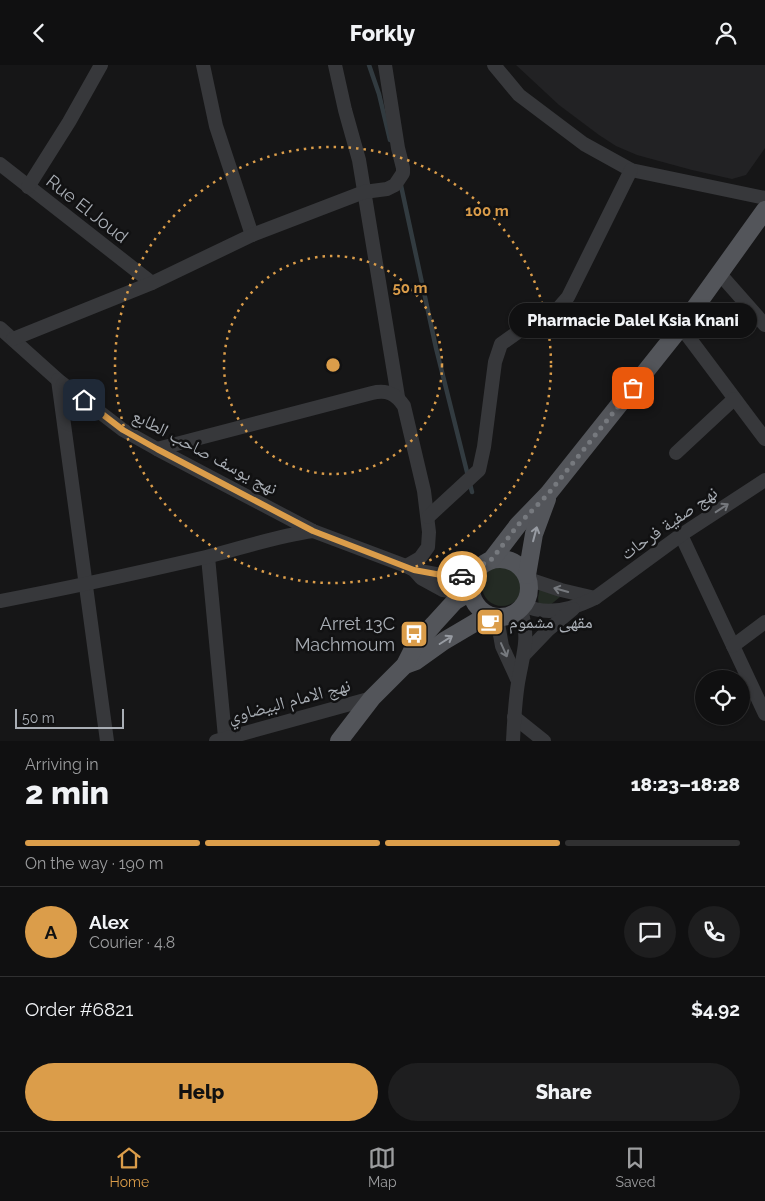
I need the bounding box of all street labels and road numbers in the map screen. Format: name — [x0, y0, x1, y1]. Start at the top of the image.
street label: Rue El Joud — [42, 170, 132, 247]
street label: نهج يوسف صاحب الطابع — [128, 404, 281, 500]
street label: نهج صفية فرحات — [616, 481, 722, 565]
street label: نهج الامام البيضاوي — [225, 674, 354, 731]

